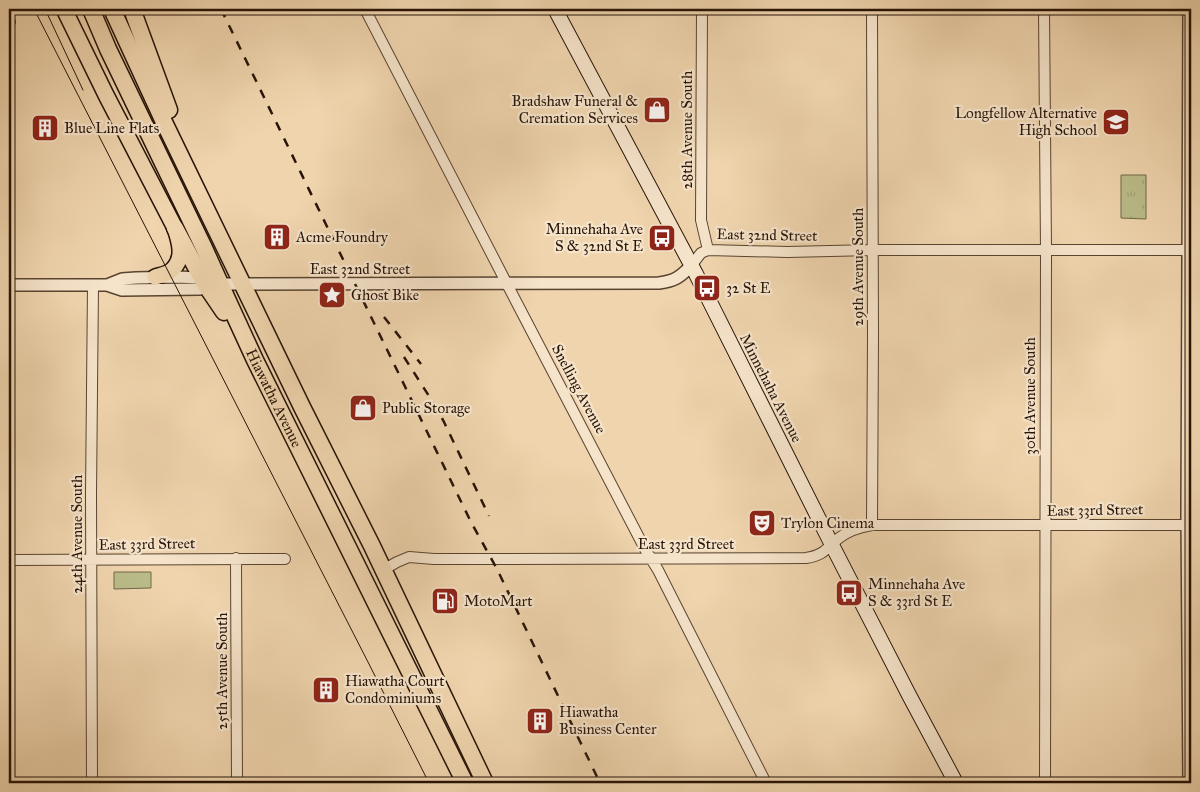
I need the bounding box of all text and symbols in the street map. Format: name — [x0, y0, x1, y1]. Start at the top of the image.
street label: 28th Avenue South — [678, 70, 696, 189]
place label: Bradshaw Funeral & Cremation Services — [512, 92, 638, 127]
shop icon: Bradshaw Funeral & Cremation Services — [642, 95, 672, 125]
place label: Longfellow Alternative High School — [955, 104, 1098, 139]
school or university icon: Longfellow Alternative High School — [1101, 107, 1131, 137]
building icon: Blue Line Flats — [30, 113, 60, 143]
place label: Blue Line Flats — [64, 119, 159, 137]
street label: 29th Avenue South — [849, 207, 867, 326]
place label: Minnehaha Ave S & 32nd St E — [546, 220, 643, 255]
building icon: Acme Foundry — [262, 222, 292, 252]
bus stop icon: Minnehaha Ave S & 32nd St E — [647, 223, 677, 253]
street label: East 32nd Street — [717, 225, 818, 245]
place label: Acme Foundry — [295, 228, 389, 246]
street label: East 32nd Street — [310, 260, 411, 278]
bus stop icon: 32 St E — [692, 273, 722, 303]
place label: 32 St E — [726, 279, 771, 297]
place icon: Ghost Bike — [317, 280, 347, 310]
place label: Ghost Bike — [351, 286, 419, 304]
street label: Minnehaha Avenue — [736, 331, 806, 445]
street label: 30th Avenue South — [1021, 336, 1039, 455]
street label: Snelling Avenue — [548, 341, 610, 437]
street label: Hiawatha Avenue — [242, 346, 306, 450]
shop icon: Public Storage — [348, 393, 378, 423]
place label: Public Storage — [382, 399, 470, 417]
street label: 24th Avenue South — [68, 474, 86, 593]
street label: East 33rd Street — [1047, 500, 1144, 520]
theatre icon: Trylon Cinema — [747, 508, 777, 538]
place label: Trylon Cinema — [781, 514, 875, 532]
street label: East 33rd Street — [99, 534, 196, 554]
street label: East 33rd Street — [638, 535, 735, 553]
place label: Minnehaha Ave S & 33rd St E — [868, 575, 965, 610]
bus stop icon: Minnehaha Ave S & 33rd St E — [834, 578, 864, 608]
fuel station icon: MotoMart — [430, 586, 460, 616]
place label: MotoMart — [464, 592, 533, 610]
street label: 25th Avenue South — [213, 612, 231, 730]
place label: Hiawatha Court Condominiums — [345, 672, 445, 707]
building icon: Hiawatha Court Condominiums — [311, 675, 341, 705]
place label: Hiawatha Business Center — [559, 703, 657, 738]
building icon: Hiawatha Business Center — [525, 706, 555, 736]

